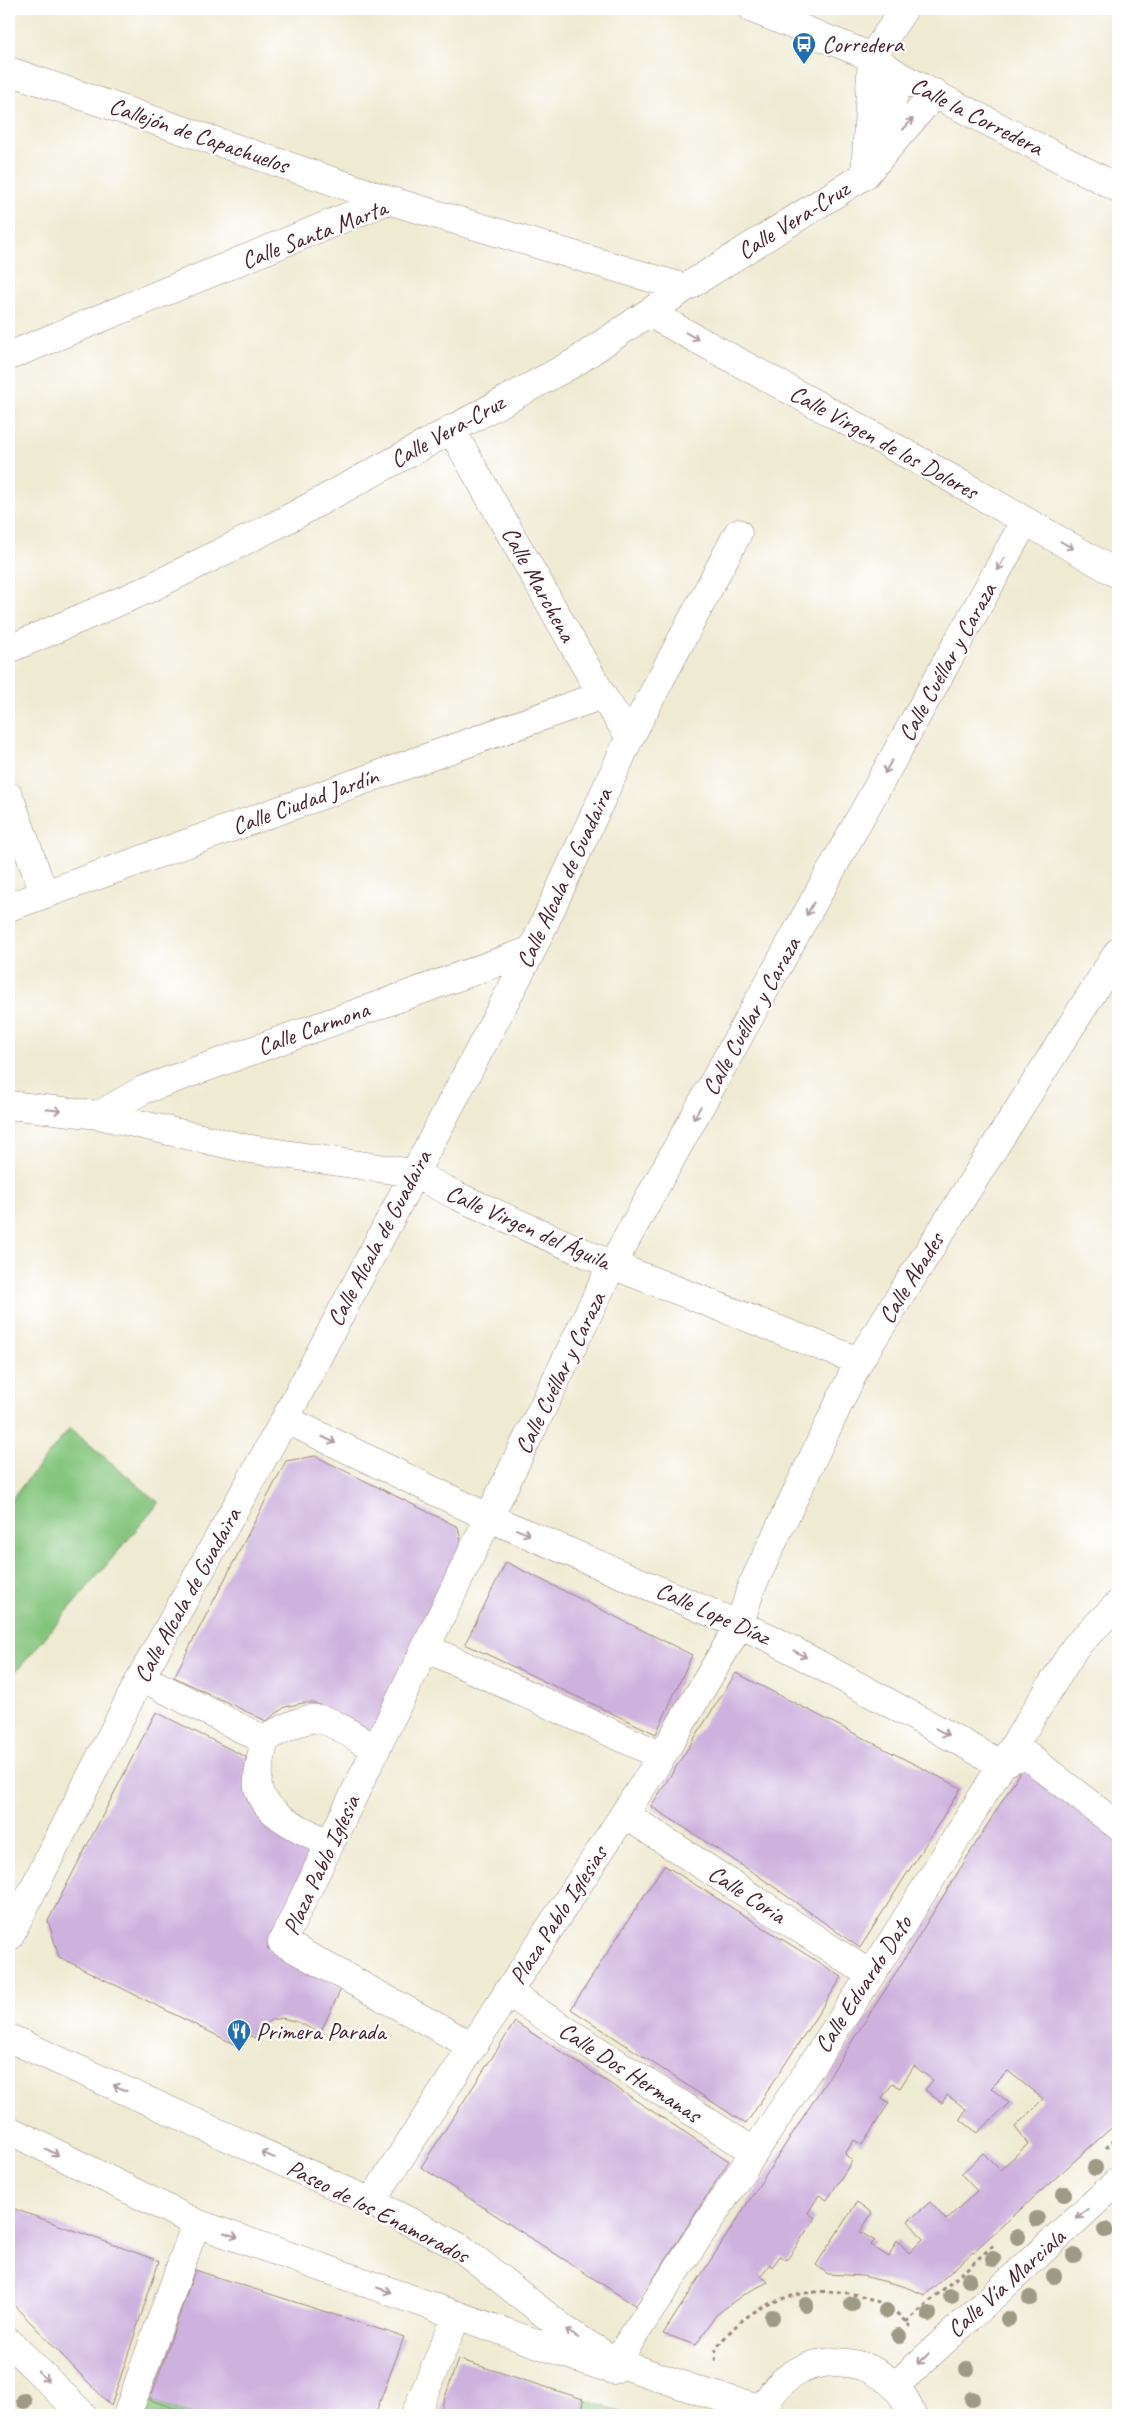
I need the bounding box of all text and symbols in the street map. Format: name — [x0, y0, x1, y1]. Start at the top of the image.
place label: Corredera — [822, 29, 905, 59]
bus stop icon: Corredera — [791, 31, 817, 65]
street label: Calle la Corredera — [906, 70, 1049, 163]
street label: Callejón de Capachuelos — [106, 90, 295, 181]
one-way arrow — [902, 118, 914, 131]
street label: Calle Vera-Cruz — [732, 173, 856, 266]
street label: Calle Santa Marta — [237, 192, 393, 275]
one-way arrow — [684, 331, 699, 341]
street label: Calle Virgen de los Dolores — [785, 378, 985, 507]
street label: Calle Vera-Cruz — [385, 386, 511, 475]
street label: Calle Marchena — [495, 521, 584, 648]
one-way arrow — [1060, 540, 1075, 550]
one-way arrow — [996, 556, 1006, 571]
street label: Calle Cuéllar y Caraza — [891, 576, 1004, 746]
one-way arrow — [883, 759, 893, 774]
street label: Calle Ciudad Jardín — [228, 760, 383, 841]
street label: Calle Alcala de Guadaira — [509, 782, 619, 973]
one-way arrow — [805, 902, 815, 917]
street label: Calle Cuéllar y Caraza — [695, 930, 808, 1100]
street label: Calle Carmona — [253, 994, 374, 1062]
one-way arrow — [46, 1105, 62, 1115]
one-way arrow — [692, 1105, 702, 1120]
street label: Calle Alcala de Guadaira — [320, 1143, 439, 1331]
street label: Calle Virgen del Águila — [441, 1177, 617, 1277]
street label: Calle Abades — [871, 1226, 952, 1329]
street label: Calle Cuéllar y Caraza — [508, 1286, 613, 1459]
one-way arrow — [321, 1436, 336, 1445]
street label: Calle Alcala de Guadaira — [127, 1501, 248, 1688]
one-way arrow — [515, 1528, 530, 1538]
street label: Calle Lope Díaz — [651, 1575, 777, 1652]
one-way arrow — [792, 1650, 807, 1659]
one-way arrow — [935, 1727, 950, 1737]
street label: Plaza Pablo Iglesia — [276, 1789, 367, 1940]
street label: Plaza Pablo Iglesias — [502, 1839, 615, 1990]
street label: Calle Coria — [703, 1858, 793, 1931]
street label: Calle Eduardo Dato — [808, 1909, 919, 2058]
street label: Calle Dos Hermanas — [553, 2015, 709, 2130]
place label: Primera Parada — [256, 2016, 388, 2046]
restaurant icon: Primera Parada — [226, 2018, 252, 2052]
one-way arrow — [113, 2083, 128, 2092]
one-way arrow — [45, 2147, 60, 2157]
one-way arrow — [261, 2150, 276, 2160]
street label: Paseo de los Enamorados — [282, 2152, 476, 2271]
one-way arrow — [1076, 2208, 1089, 2219]
street label: Calle Vía Marciala — [941, 2221, 1072, 2344]
one-way arrow — [223, 2231, 239, 2241]
one-way arrow — [376, 2285, 392, 2295]
one-way arrow — [565, 2329, 579, 2339]
one-way arrow — [918, 2352, 930, 2364]
one-way arrow — [37, 2370, 50, 2382]

